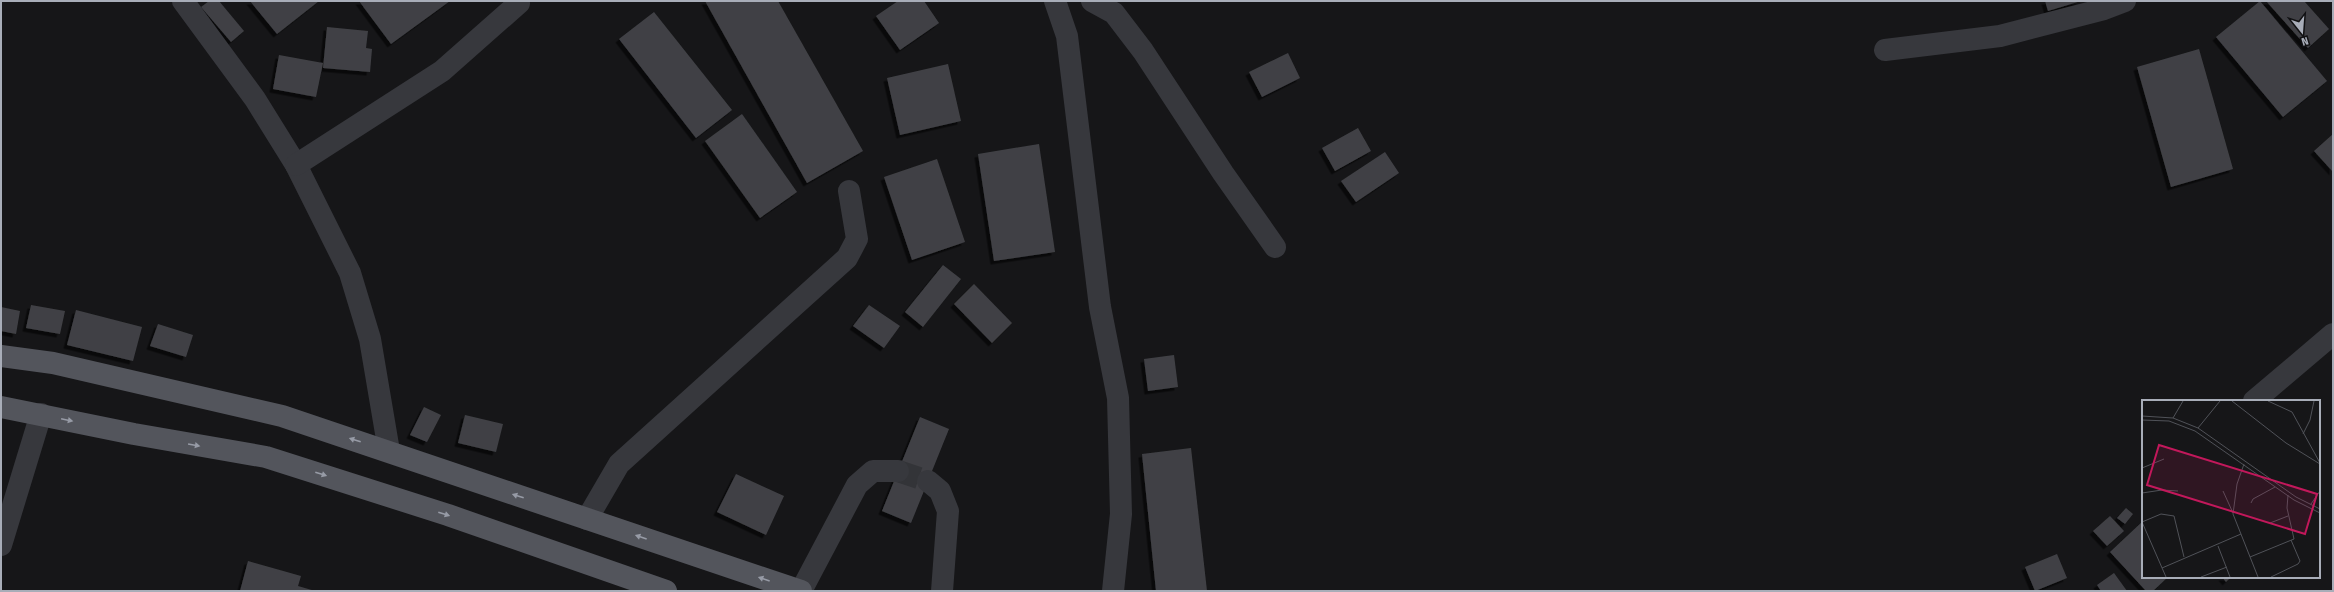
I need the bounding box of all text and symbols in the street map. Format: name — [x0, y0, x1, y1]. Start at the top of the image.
north arrow — [2282, 12, 2322, 52]
text: N — [2300, 34, 2310, 48]
inset map — [2142, 400, 2320, 578]
one-way arrow — [61, 417, 73, 423]
one-way arrow — [349, 436, 361, 442]
one-way arrow — [188, 442, 200, 448]
one-way arrow — [315, 472, 327, 478]
one-way arrow — [511, 493, 523, 499]
one-way arrow — [439, 511, 451, 517]
one-way arrow — [635, 534, 647, 540]
one-way arrow — [758, 575, 770, 581]

